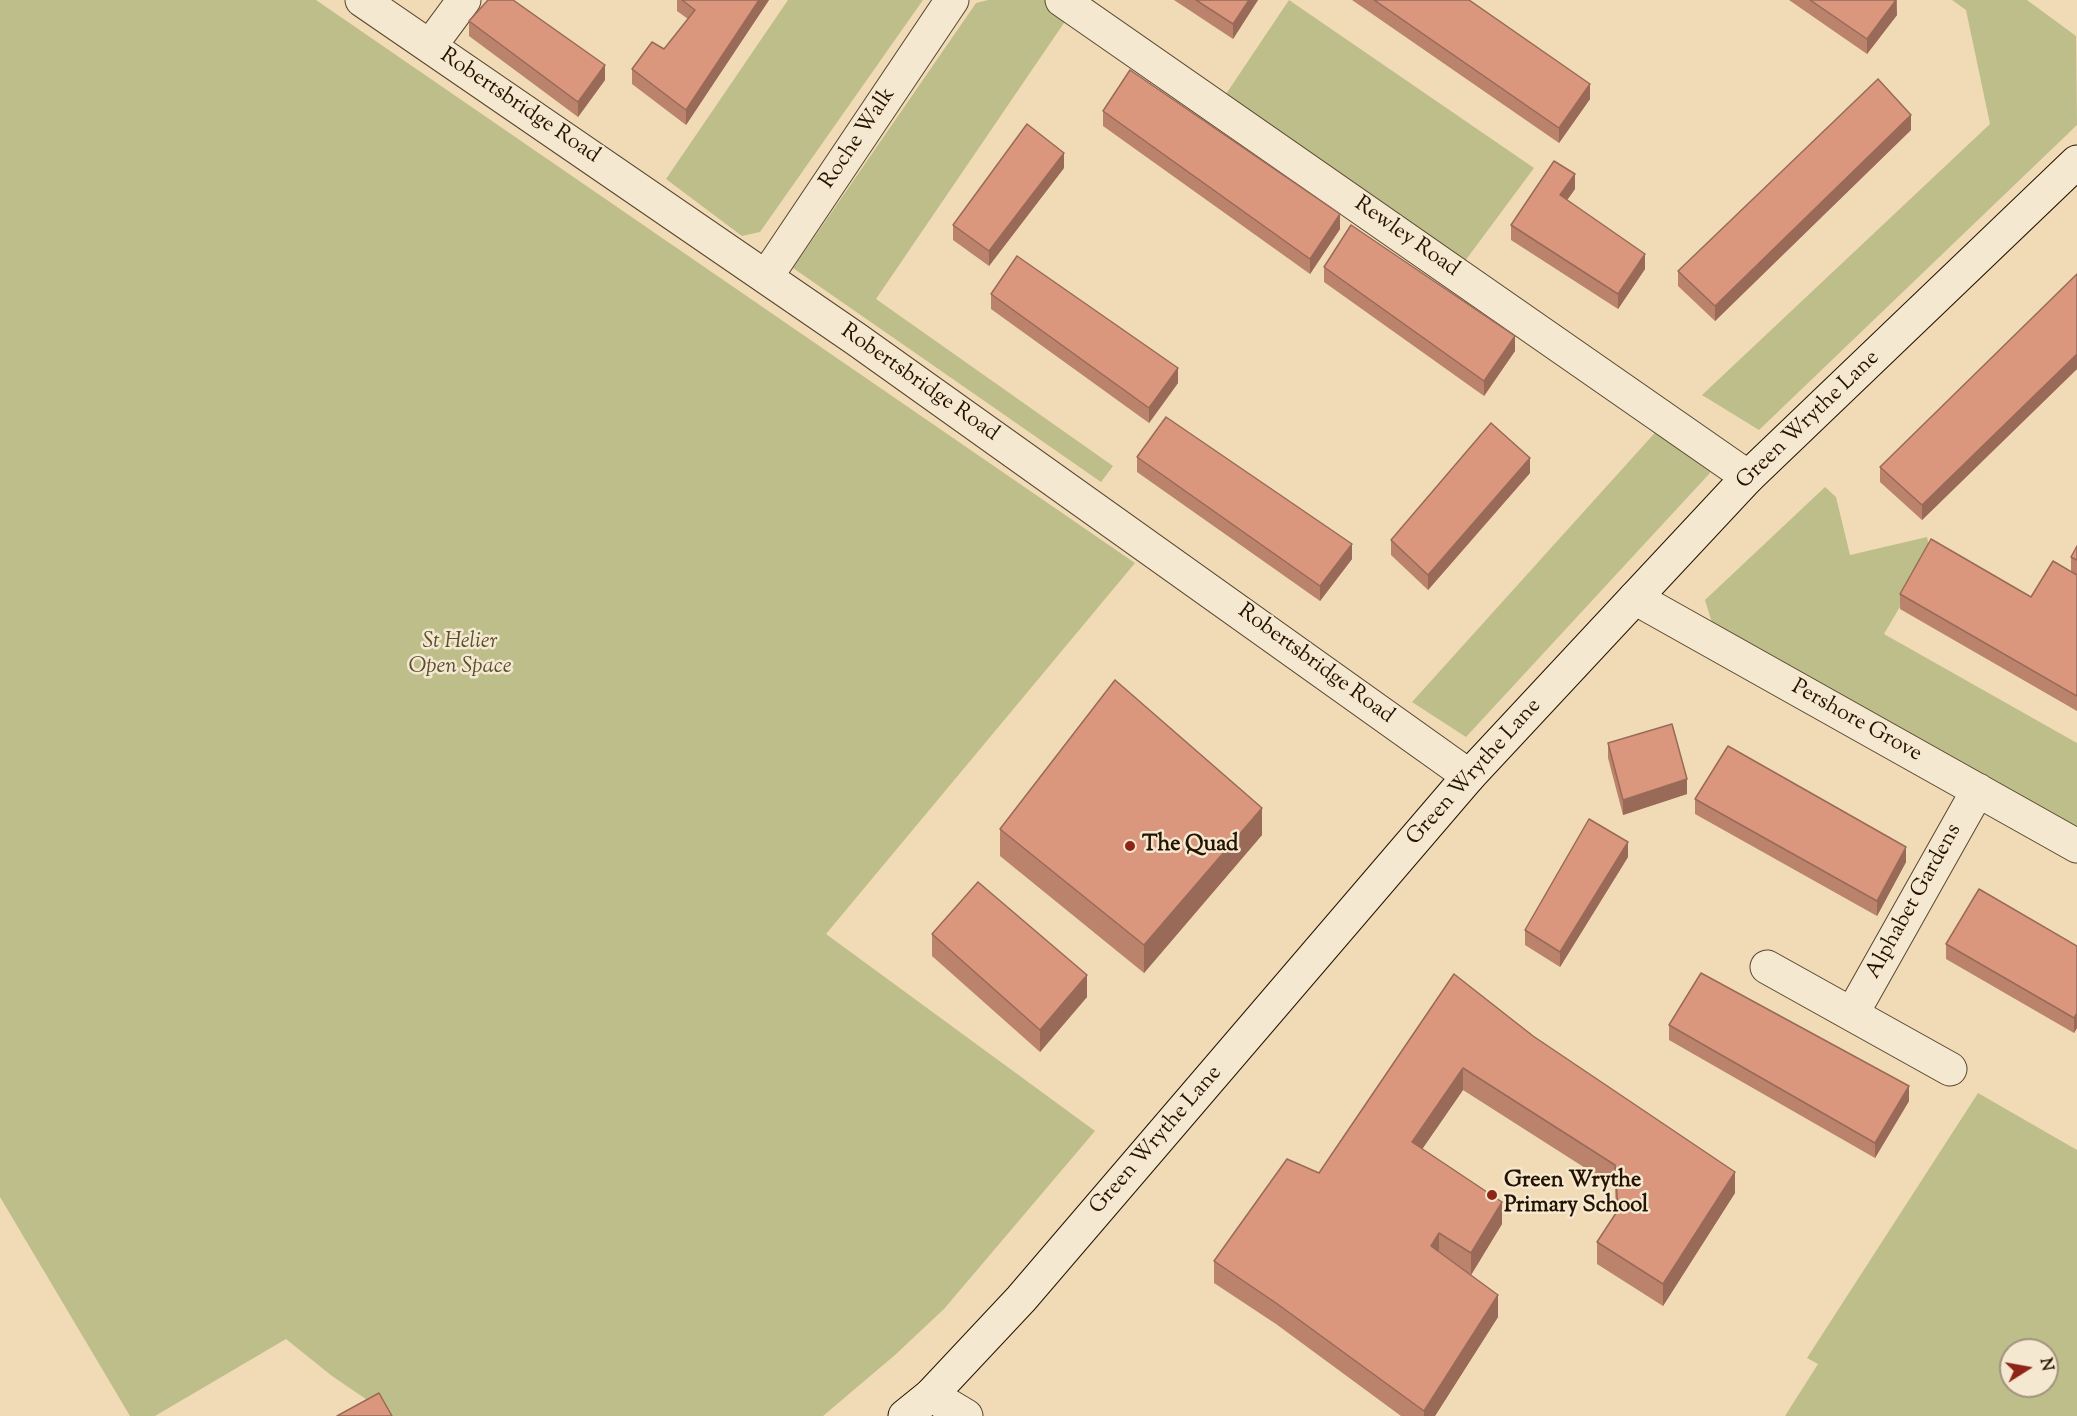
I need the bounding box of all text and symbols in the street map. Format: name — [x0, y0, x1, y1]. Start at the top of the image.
street label: Robertsbridge Road — [434, 44, 604, 170]
street label: Roche Walk — [816, 83, 902, 195]
street label: Rewley Road — [1348, 192, 1464, 284]
street label: Robertsbridge Road — [835, 320, 1003, 448]
street label: Green Wrythe Lane — [1732, 346, 1886, 496]
street label: Robertsbridge Road — [1232, 599, 1398, 731]
park label: St Helier Open Space — [408, 630, 512, 682]
street label: Pershore Grove — [1786, 675, 1926, 769]
street label: Green Wrythe Lane — [1402, 694, 1548, 852]
street label: Alphabet Gardens — [1861, 820, 1969, 984]
place label: The Quad — [1142, 833, 1238, 859]
marker: The Quad — [1123, 839, 1137, 853]
street label: Green Wrythe Lane — [1085, 1061, 1229, 1221]
place label: Green Wrythe Primary School — [1504, 1169, 1648, 1220]
marker: Green Wrythe Primary School — [1485, 1188, 1499, 1202]
north arrow — [1999, 1338, 2059, 1398]
text: N — [2033, 1356, 2058, 1373]

